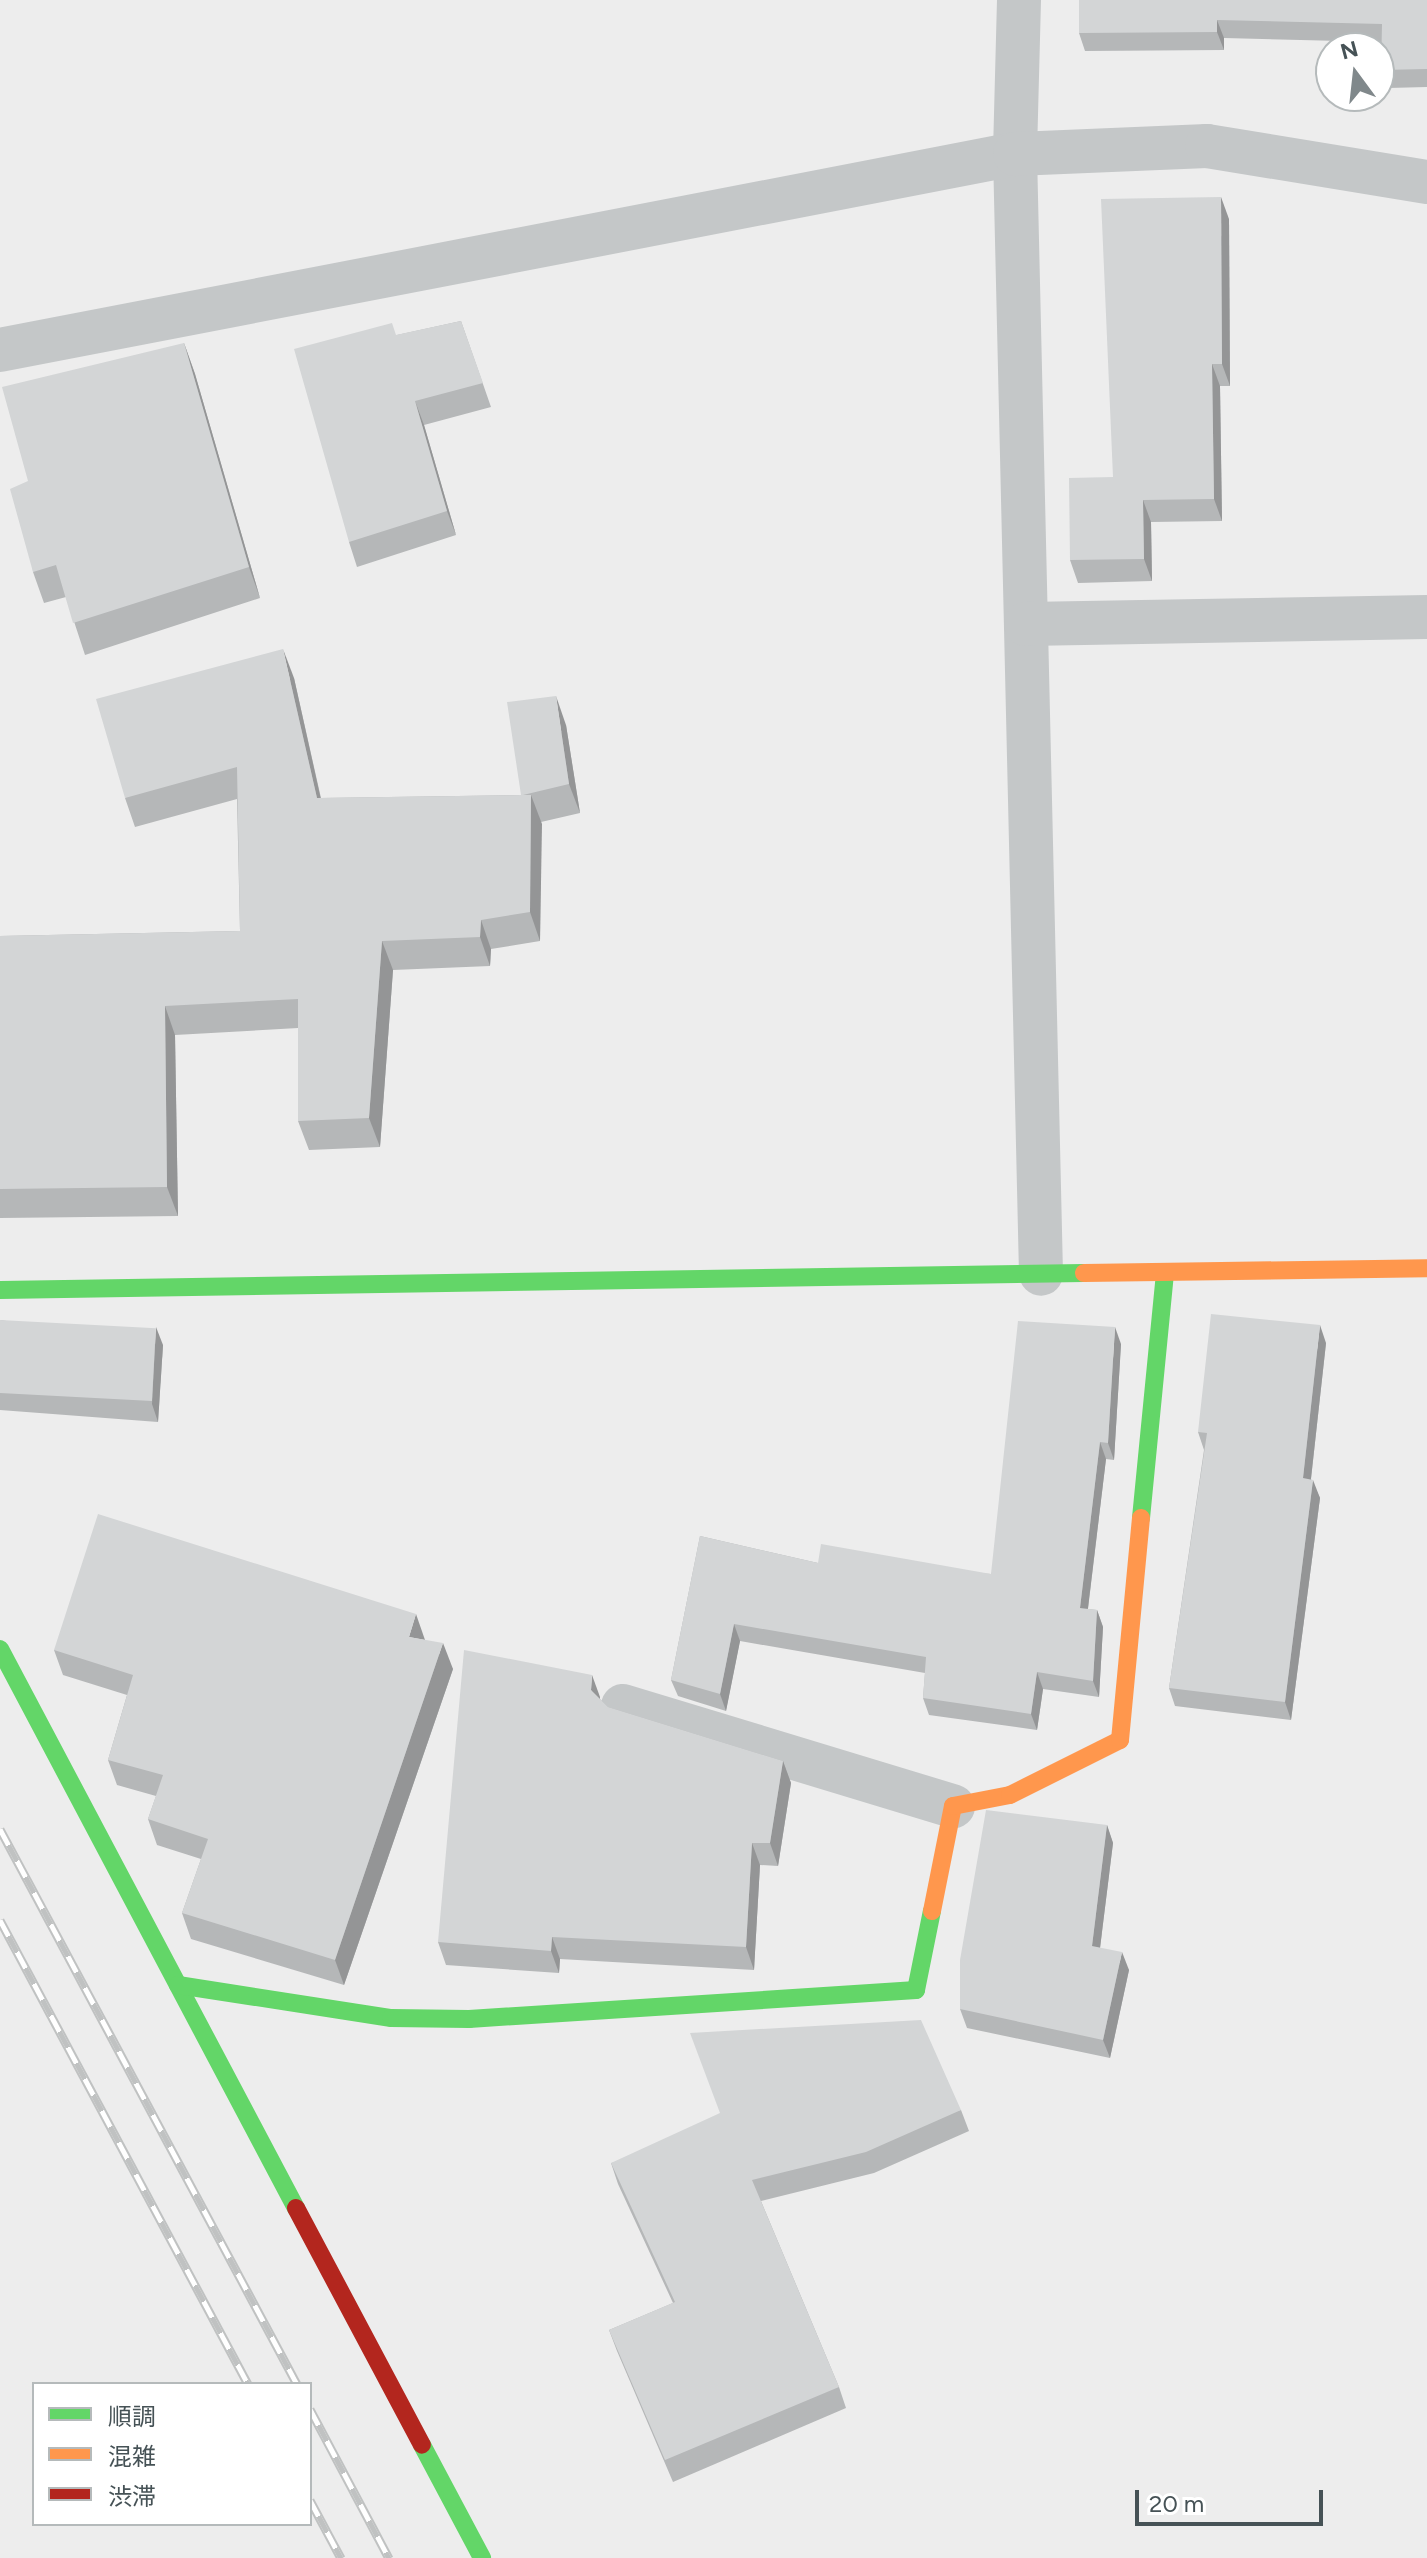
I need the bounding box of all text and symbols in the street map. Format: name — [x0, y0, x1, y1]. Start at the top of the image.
north arrow — [1315, 32, 1395, 112]
text: N — [1337, 35, 1361, 66]
legend — [32, 2382, 312, 2526]
text: 順調 — [108, 2402, 156, 2431]
text: 混雑 — [108, 2442, 156, 2471]
scale bar — [1139, 2474, 1327, 2524]
text: 渋滞 — [108, 2482, 156, 2511]
text: 20 m — [1149, 2489, 1204, 2518]

